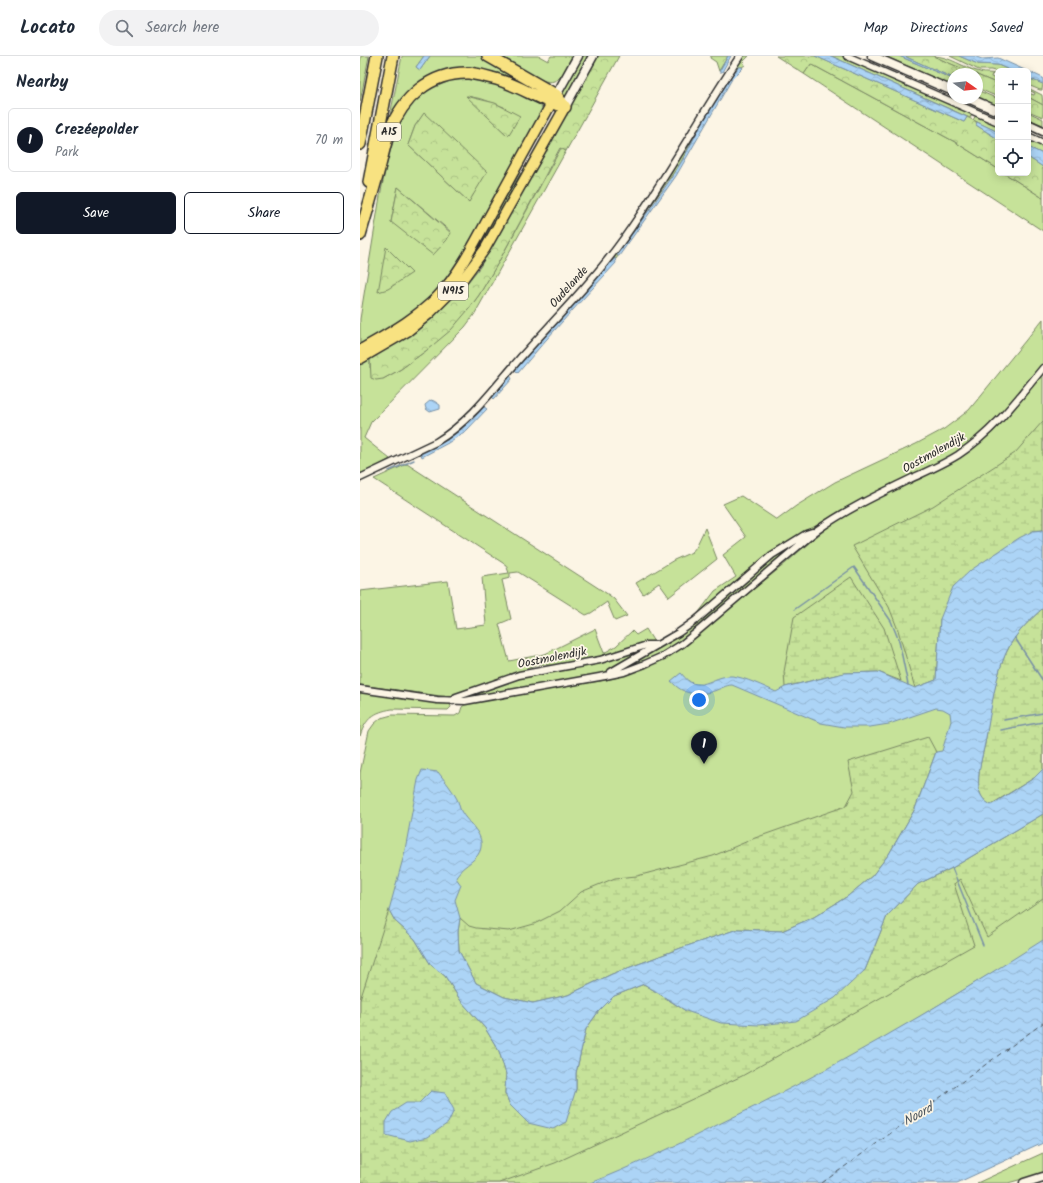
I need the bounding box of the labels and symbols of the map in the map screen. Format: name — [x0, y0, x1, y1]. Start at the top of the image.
north arrow — [947, 68, 983, 104]
road number: A15 — [377, 123, 401, 141]
street label: Oudelande — [545, 261, 593, 312]
road number: N915 — [438, 282, 468, 300]
street label: Oostmolendijk — [899, 428, 969, 478]
street label: Oostmolendijk — [516, 642, 588, 674]
your location — [689, 690, 709, 710]
pin: 1 — [691, 731, 717, 764]
water label: Noord — [899, 1097, 940, 1132]

